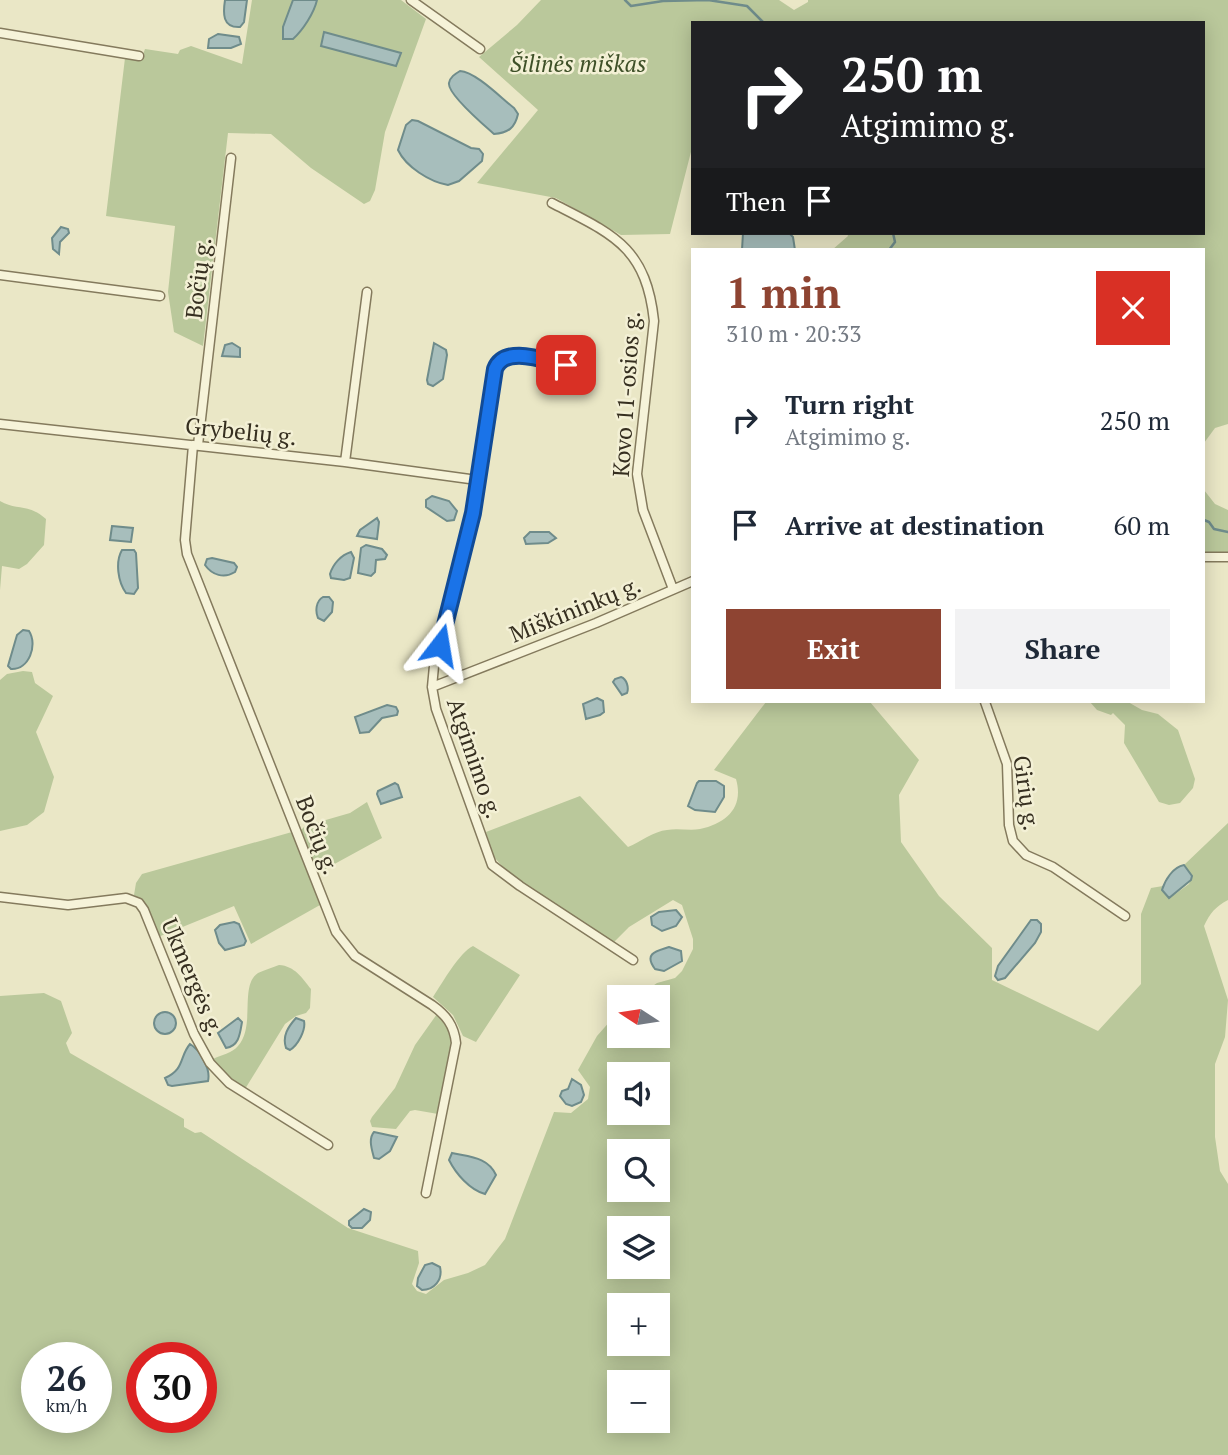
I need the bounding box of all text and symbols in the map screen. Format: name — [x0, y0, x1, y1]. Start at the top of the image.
text: 250 m — [841, 41, 983, 106]
park label: Šilinės miškas — [510, 48, 646, 79]
icon: right — [726, 49, 817, 140]
text: Atgimimo g. — [841, 104, 1016, 146]
icon: arrive — [800, 182, 838, 220]
text: Then — [726, 184, 786, 218]
street label: Bočių g. — [178, 236, 218, 320]
text: 1 min — [726, 264, 841, 320]
button: close — [1096, 271, 1170, 345]
street label: Kovo 11-osios g. — [605, 310, 647, 478]
text: 310 m · 20:33 — [726, 318, 861, 349]
pin — [536, 335, 596, 395]
icon: arrive — [547, 346, 585, 384]
text: Turn right — [785, 387, 914, 421]
icon: right — [726, 401, 764, 439]
text: 250 m — [1100, 403, 1170, 437]
street label: Grybelių g. — [184, 410, 298, 452]
text: Atgimimo g. — [785, 421, 911, 452]
icon: arrive — [726, 506, 764, 544]
text: Arrive at destination — [785, 508, 1044, 542]
text: 60 m — [1114, 508, 1170, 542]
street label: Miškininkų g. — [505, 569, 645, 649]
position arrow — [403, 608, 477, 682]
button: Exit — [726, 609, 941, 689]
button: Share — [955, 609, 1170, 689]
street label: Atgimimo g. — [440, 694, 510, 822]
street label: Girių g. — [1006, 753, 1048, 833]
street label: Bočių g. — [289, 791, 347, 879]
street label: Ukmergės g. — [154, 913, 232, 1041]
north arrow — [607, 985, 670, 1048]
map controls — [607, 985, 670, 1433]
button: sound — [607, 1062, 670, 1125]
button: search — [607, 1139, 670, 1202]
button: layers — [607, 1216, 670, 1279]
button: + — [607, 1293, 670, 1356]
speed limit sign: 30 — [126, 1342, 217, 1433]
text: 26 — [47, 1355, 86, 1401]
button: − — [607, 1370, 670, 1433]
text: km/h — [46, 1393, 87, 1417]

